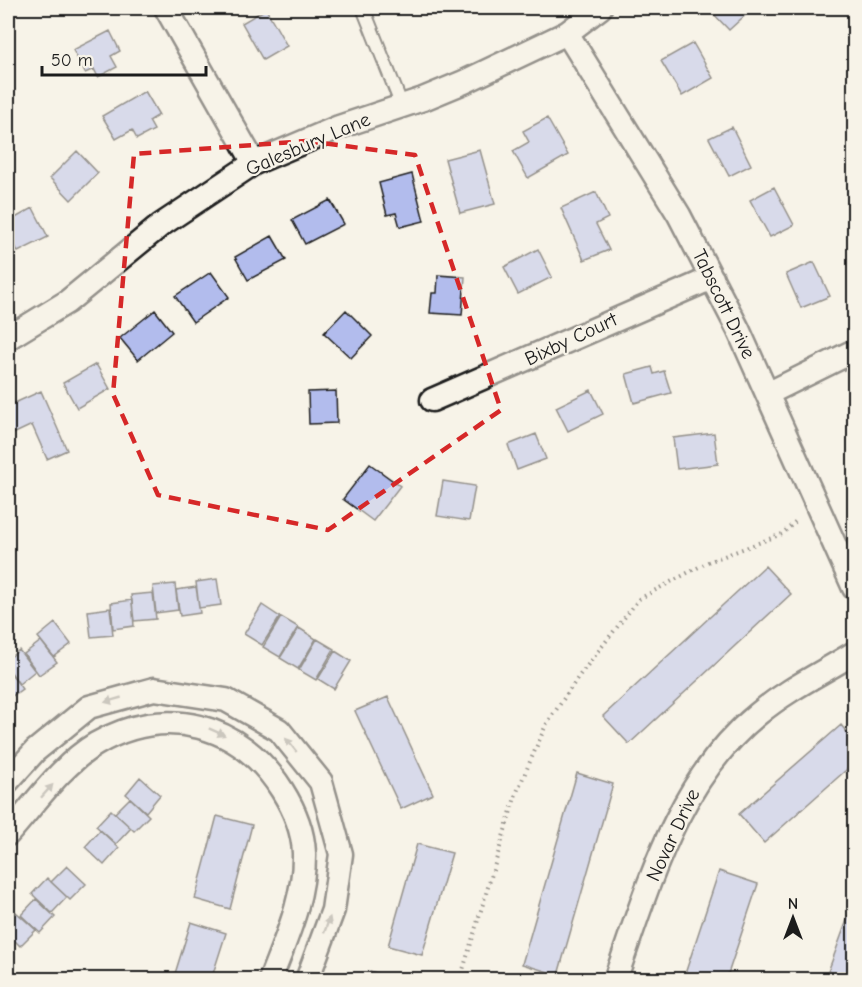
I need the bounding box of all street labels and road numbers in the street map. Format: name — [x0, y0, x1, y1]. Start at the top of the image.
street label: Galesbury Lane — [242, 107, 374, 181]
street label: Tabscott Drive — [688, 246, 760, 362]
street label: Bixby Court — [521, 307, 622, 370]
street label: Novar Drive — [642, 785, 704, 885]

